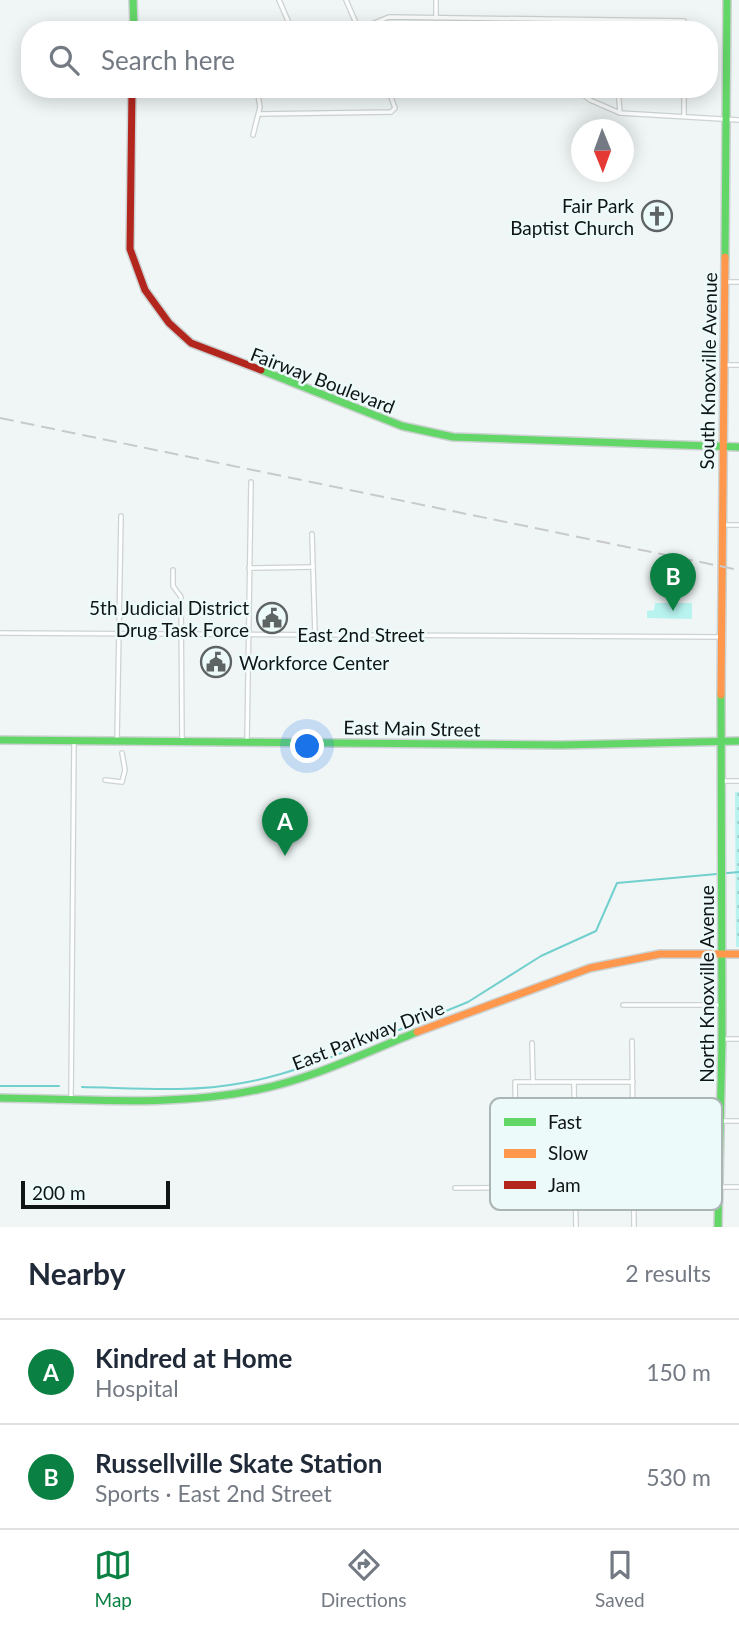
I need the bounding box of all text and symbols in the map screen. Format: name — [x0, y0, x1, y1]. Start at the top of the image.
search box — [21, 21, 718, 98]
icon: search — [45, 41, 83, 79]
text: Search here — [101, 44, 235, 76]
north arrow — [571, 119, 634, 182]
place label: Fair Park Baptist Church — [510, 194, 634, 239]
church icon: Fair Park Baptist Church — [640, 199, 674, 233]
street label: South Knoxville Avenue — [695, 272, 721, 470]
street label: Fairway Boulevard — [248, 342, 398, 418]
pin: B — [650, 553, 696, 611]
place label: 5th Judicial District Drug Task Force — [89, 596, 249, 641]
public building icon: 5th Judicial District Drug Task Force — [255, 601, 289, 635]
street label: East 2nd Street — [297, 623, 425, 646]
public building icon: Workforce Center — [199, 645, 233, 679]
place label: Workforce Center — [239, 651, 389, 674]
street label: East Main Street — [343, 715, 481, 741]
your location — [290, 729, 324, 763]
pin: A — [262, 798, 308, 856]
street label: North Knoxville Avenue — [695, 885, 718, 1083]
street label: East Parkway Drive — [289, 995, 447, 1075]
legend — [490, 1098, 722, 1210]
text: Fast — [548, 1110, 582, 1133]
text: Slow — [548, 1141, 588, 1164]
text: Jam — [548, 1173, 581, 1196]
scale bar — [21, 1178, 170, 1210]
text: 200 m — [32, 1181, 86, 1204]
text: Nearby — [28, 1255, 126, 1291]
text: 2 results — [625, 1259, 711, 1287]
text: Kindred at Home — [95, 1342, 292, 1374]
text: A — [43, 1358, 59, 1386]
text: 150 m — [646, 1358, 711, 1386]
text: Hospital — [95, 1374, 179, 1402]
text: Russellville Skate Station — [95, 1447, 382, 1479]
text: B — [43, 1463, 59, 1491]
text: 530 m — [646, 1463, 711, 1491]
text: Sports · East 2nd Street — [95, 1479, 332, 1507]
tab: Map — [94, 1546, 132, 1611]
tab: Directions — [321, 1546, 407, 1611]
tab: Saved — [595, 1546, 645, 1611]

